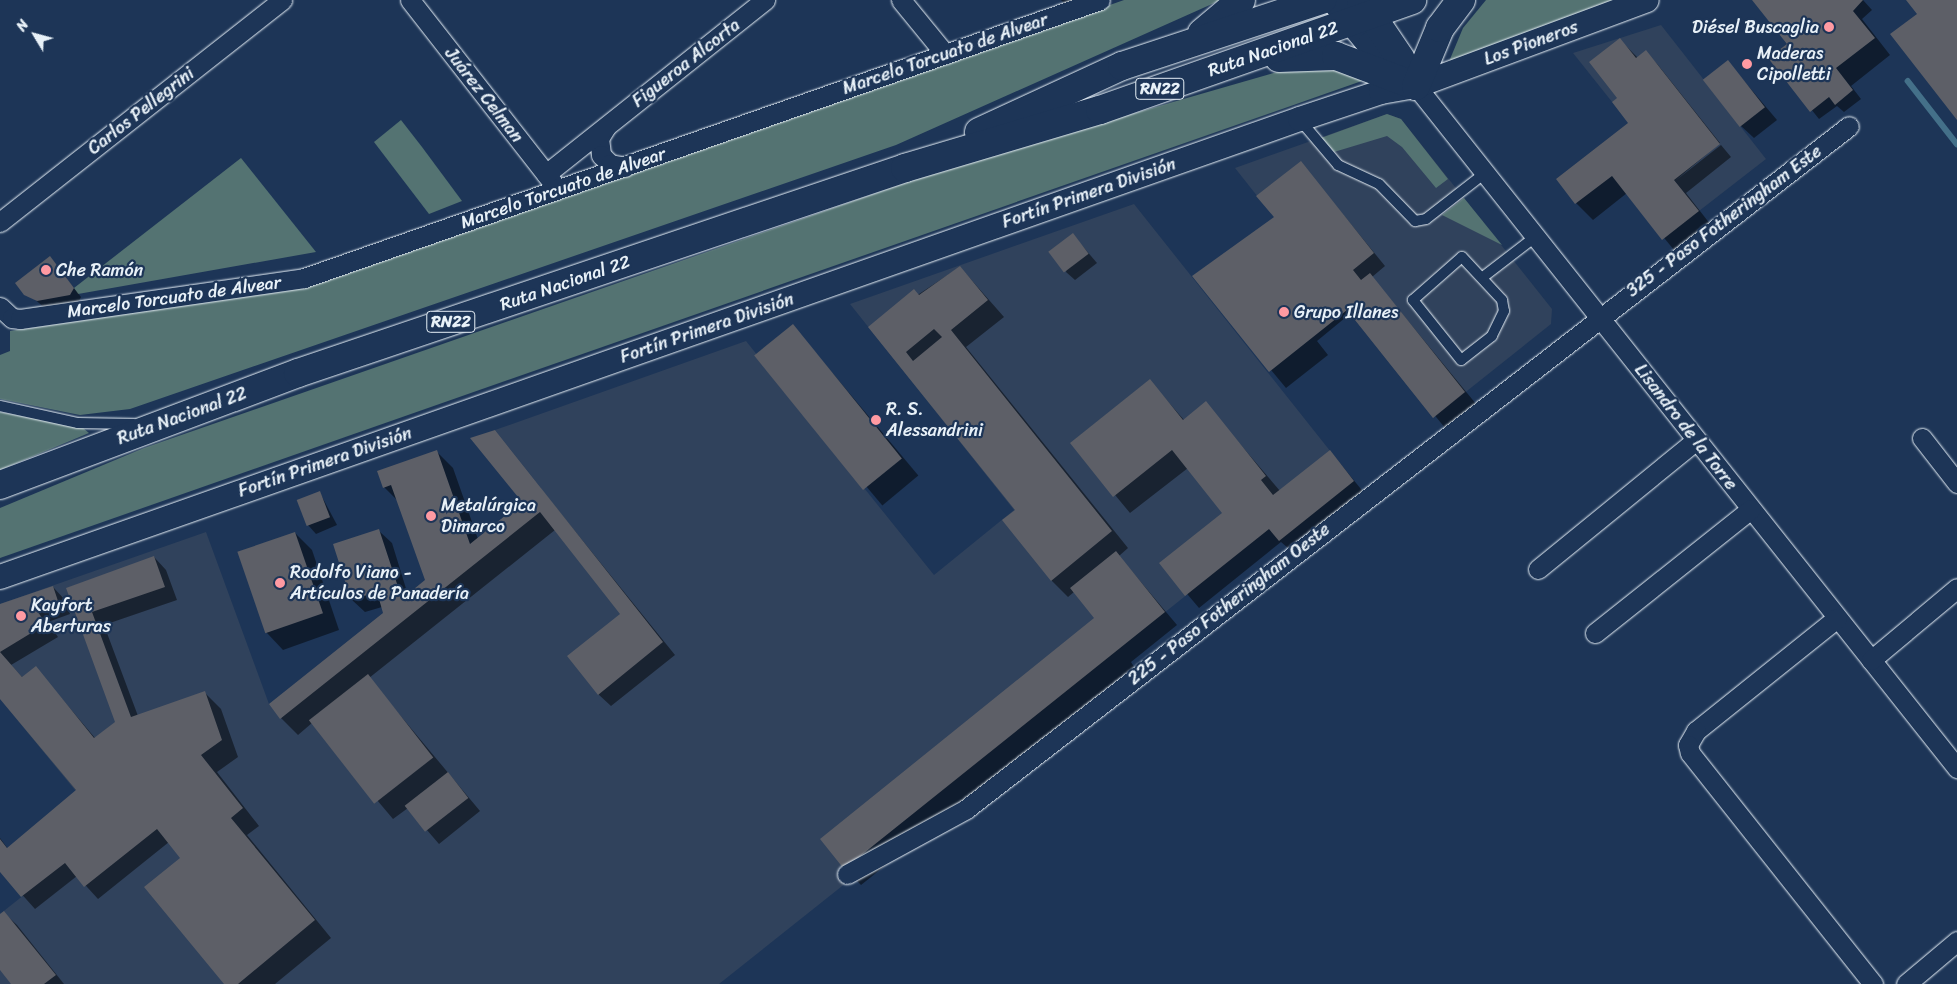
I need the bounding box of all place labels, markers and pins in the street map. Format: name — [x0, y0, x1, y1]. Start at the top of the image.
place label: Diésel Buscaglia — [1691, 16, 1819, 38]
marker: Diésel Buscaglia — [1823, 21, 1835, 33]
place label: Maderas Cipolletti — [1757, 43, 1831, 86]
marker: Maderas Cipolletti — [1741, 58, 1753, 70]
place label: Che Ramón — [56, 259, 143, 281]
marker: Che Ramón — [40, 264, 52, 276]
place label: Grupo Illanes — [1294, 301, 1399, 323]
marker: Grupo Illanes — [1278, 306, 1290, 318]
place label: R. S. Alessandrini — [886, 399, 983, 442]
marker: R. S. Alessandrini — [870, 414, 882, 426]
place label: Metalúrgica Dimarco — [441, 495, 536, 538]
marker: Metalúrgica Dimarco — [425, 510, 437, 522]
place label: Rodolfo Viano - Artículos de Panadería — [290, 562, 470, 604]
marker: Rodolfo Viano - Artículos de Panadería — [274, 577, 286, 589]
place label: Kayfort Aberturas — [31, 595, 111, 638]
marker: Kayfort Aberturas — [15, 610, 27, 622]

